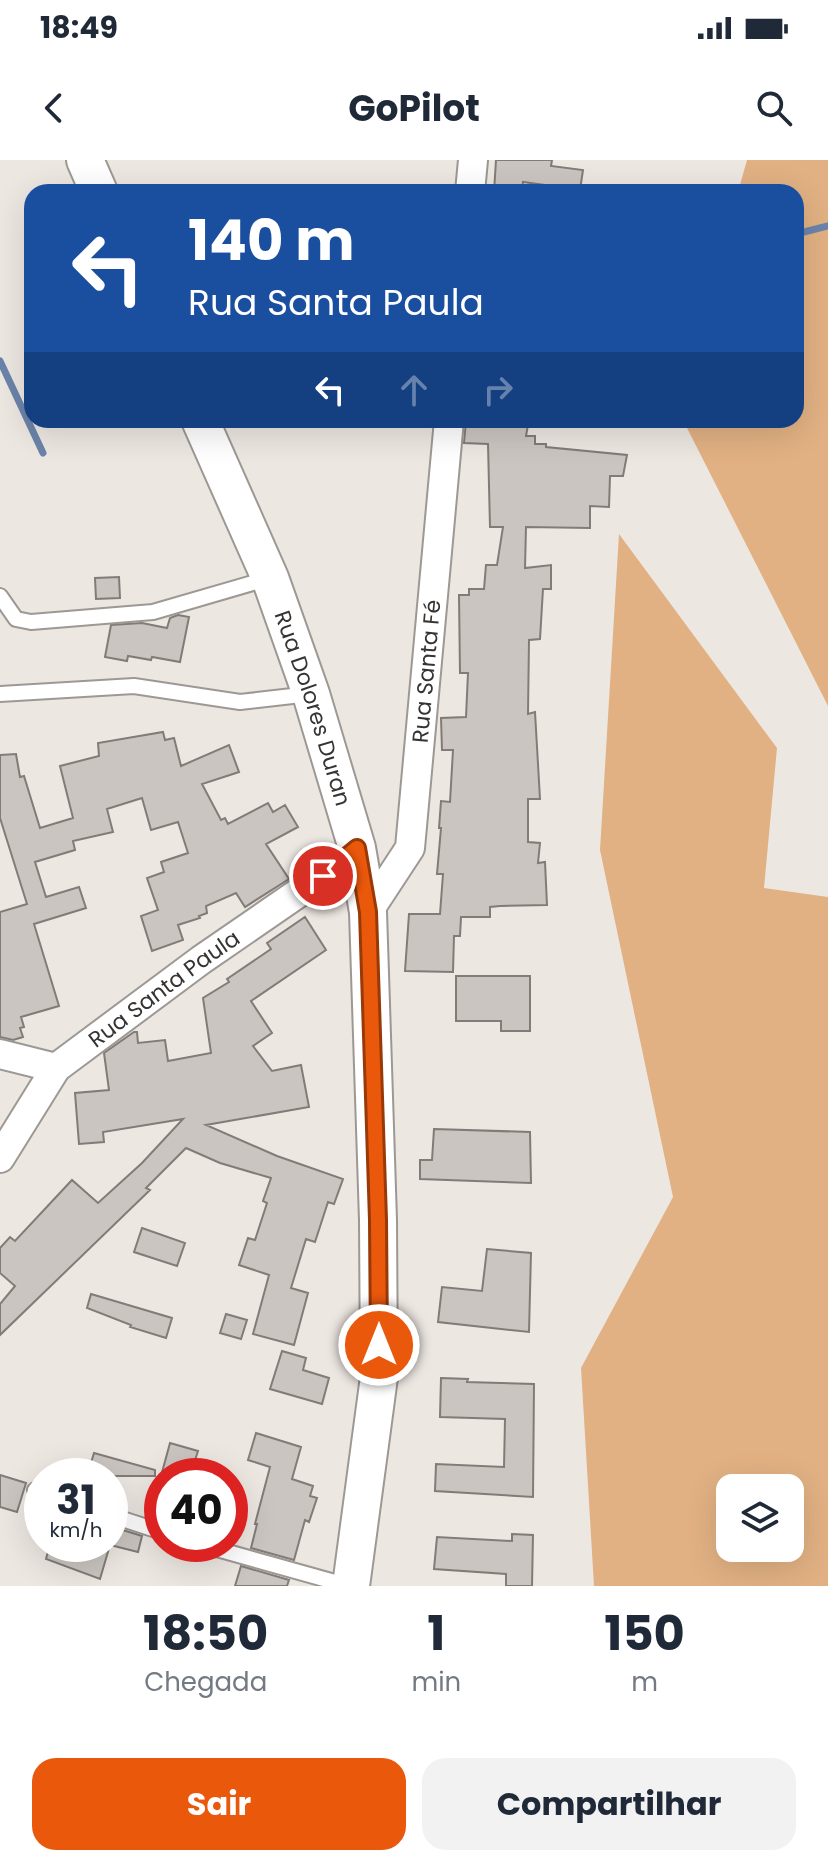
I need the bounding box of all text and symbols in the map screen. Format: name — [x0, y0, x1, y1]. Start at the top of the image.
text: 18:49 — [40, 6, 118, 49]
text: GoPilot — [348, 83, 480, 134]
icon: back — [32, 86, 76, 130]
icon: search — [752, 86, 796, 130]
text: 140 m — [188, 201, 355, 280]
icon: left — [56, 216, 160, 320]
text: Rua Santa Paula — [188, 277, 484, 328]
icon: left — [308, 368, 352, 412]
icon: ahead — [392, 368, 436, 412]
icon: right — [476, 368, 520, 412]
street label: Rua Santa Fé — [405, 598, 449, 744]
street label: Rua Dolores Duran — [267, 606, 359, 810]
pin — [289, 842, 357, 910]
icon: arrive — [301, 854, 345, 898]
street label: Rua Santa Paula — [82, 923, 246, 1055]
position arrow — [337, 1303, 421, 1387]
speed limit sign: 40 — [144, 1458, 248, 1562]
text: 31 — [56, 1472, 96, 1528]
map controls — [716, 1474, 804, 1562]
button: layers — [716, 1474, 804, 1562]
text: km/h — [49, 1516, 103, 1544]
text: 18:50 — [143, 1600, 268, 1667]
text: 1 — [427, 1600, 445, 1667]
text: 150 — [604, 1600, 685, 1667]
text: Chegada — [144, 1664, 267, 1700]
text: min — [411, 1664, 461, 1700]
text: m — [631, 1664, 658, 1700]
button: Sair — [32, 1758, 406, 1850]
button: Compartilhar — [422, 1758, 796, 1850]

